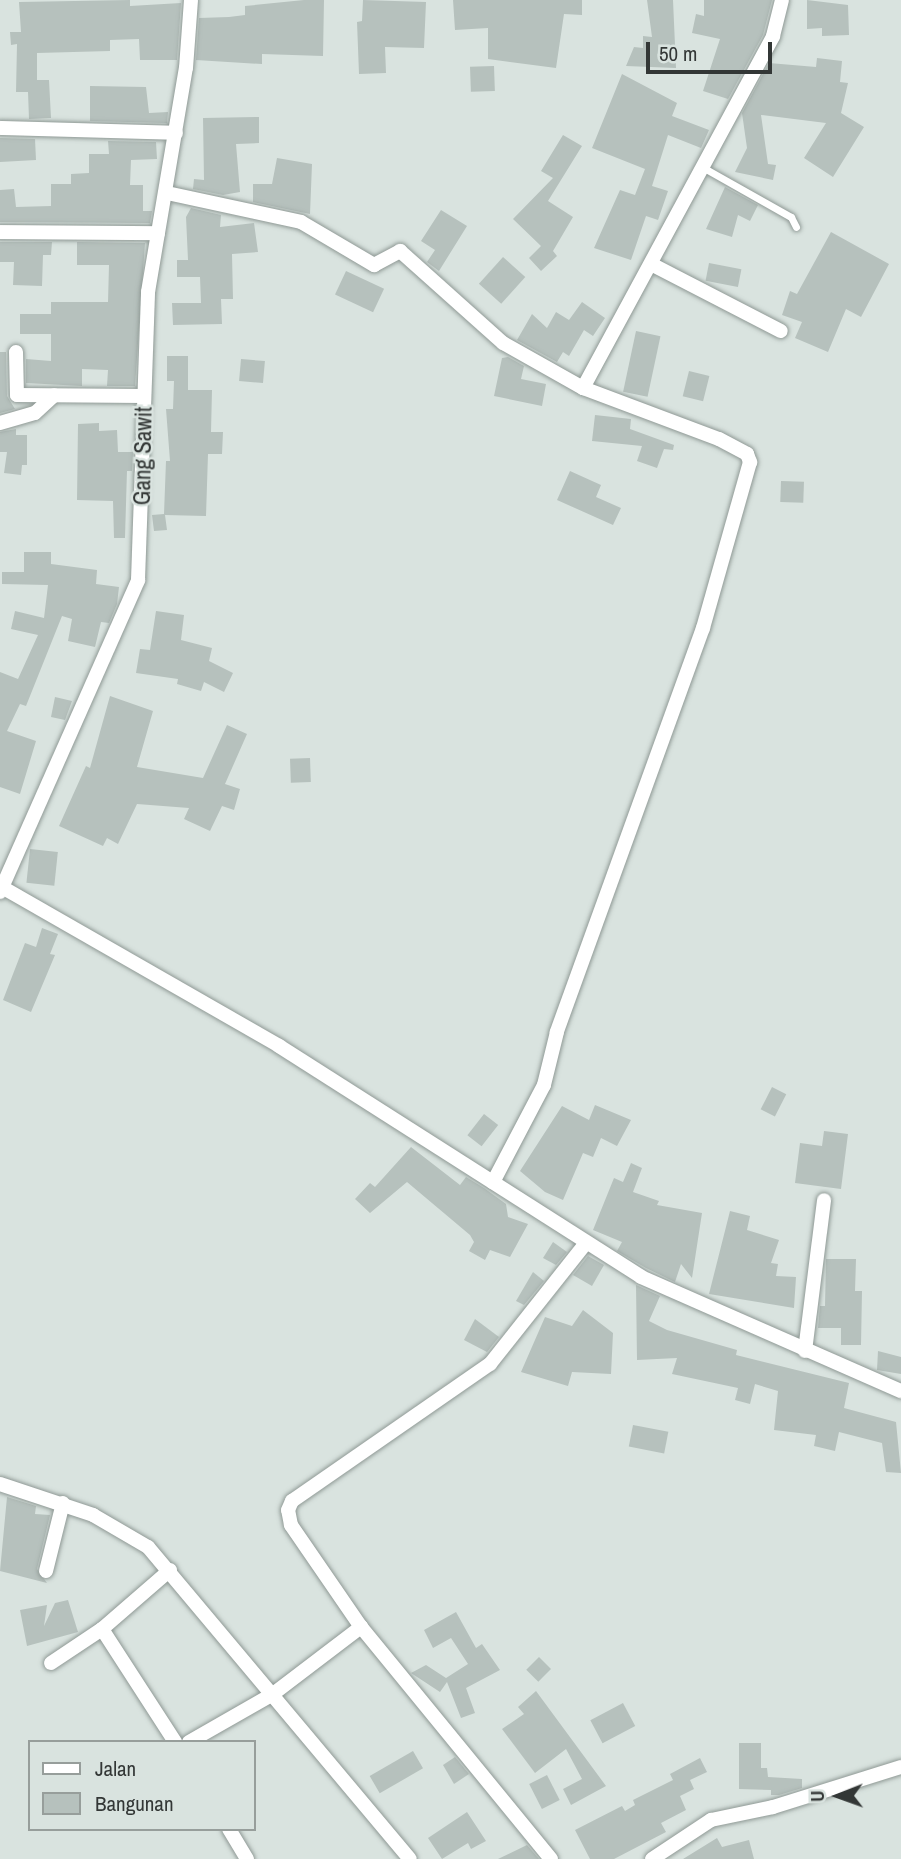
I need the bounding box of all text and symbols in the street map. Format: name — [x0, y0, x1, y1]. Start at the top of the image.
scale bar — [649, 28, 775, 72]
text: 50 m — [659, 39, 697, 68]
street label: Gang Sawit — [128, 406, 158, 506]
legend — [28, 1740, 256, 1831]
text: Jalan — [95, 1754, 136, 1783]
north arrow — [803, 1761, 873, 1831]
text: Bangunan — [95, 1789, 174, 1818]
text: U — [804, 1791, 830, 1802]

